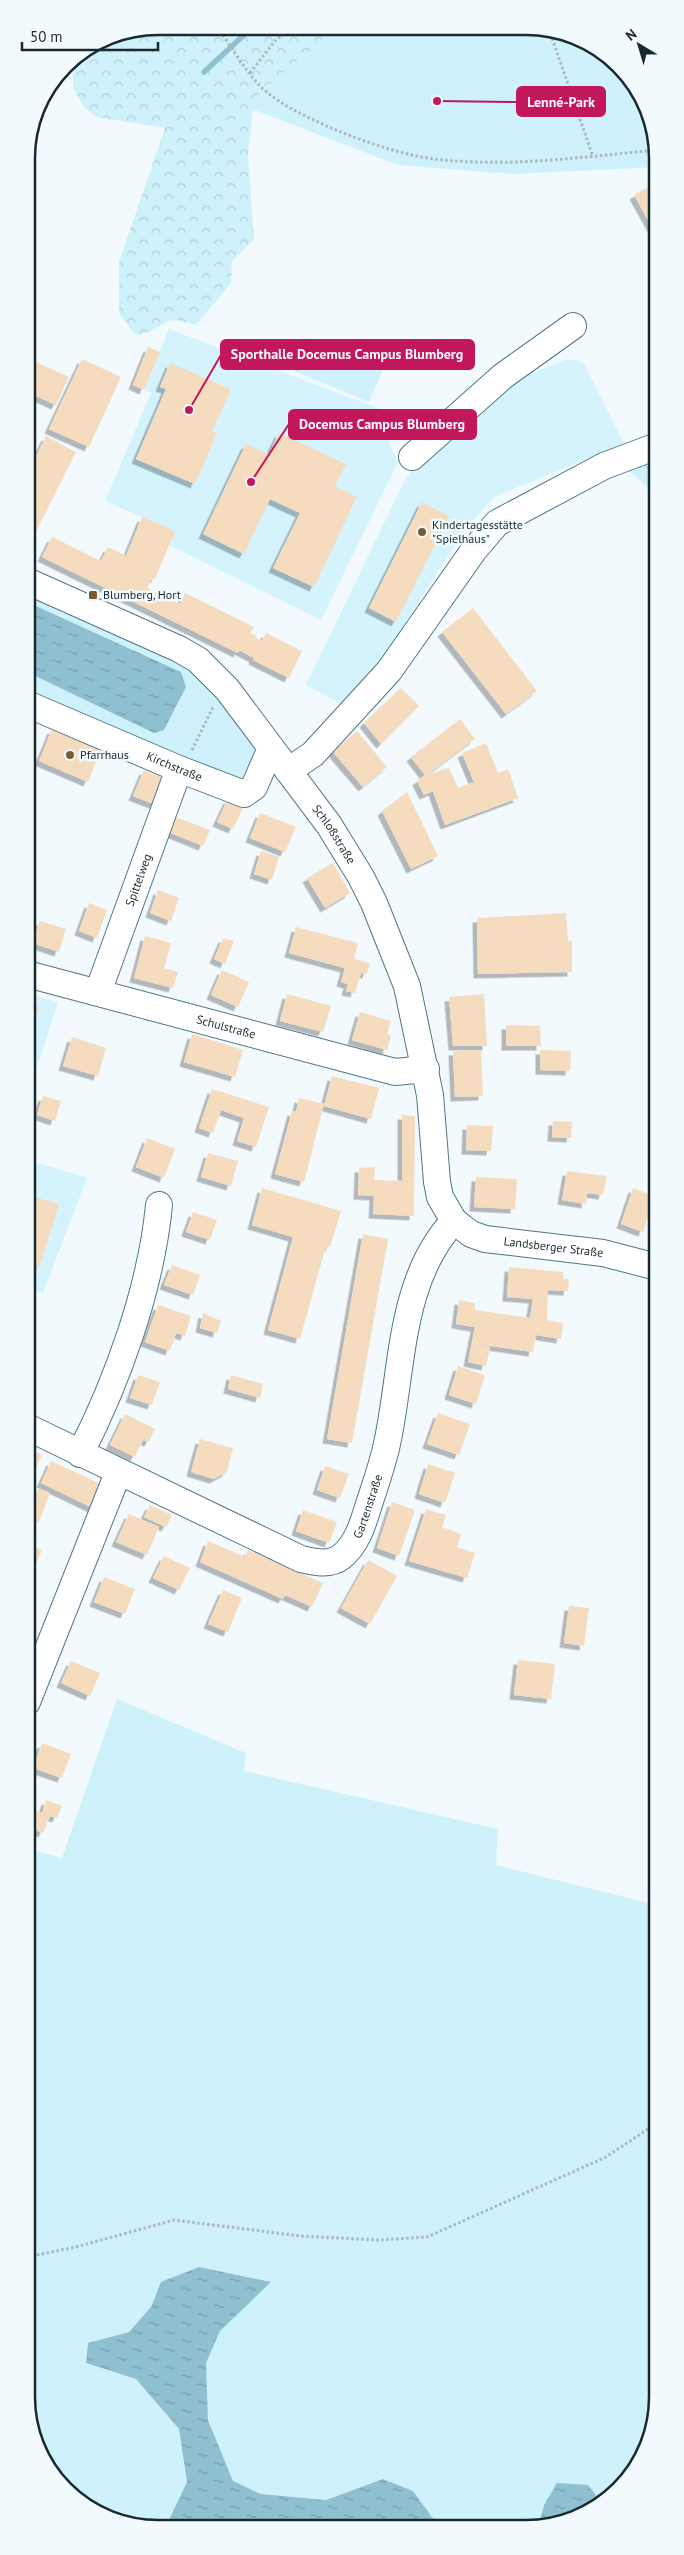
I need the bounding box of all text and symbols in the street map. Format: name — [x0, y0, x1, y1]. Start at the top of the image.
scale bar — [22, 20, 159, 52]
north arrow — [614, 20, 664, 70]
text: N — [622, 25, 640, 45]
text: 50 m — [30, 27, 63, 46]
callout: Lenné-Park — [517, 87, 605, 116]
text: Lenné-Park — [527, 93, 595, 111]
callout: Sporthalle Docemus Campus Blumberg — [221, 340, 474, 369]
text: Sporthalle Docemus Campus Blumberg — [231, 345, 463, 363]
callout: Docemus Campus Blumberg — [289, 410, 476, 439]
text: Docemus Campus Blumberg — [299, 415, 465, 433]
place label: Kindertagesstätte "Spielhaus" — [432, 517, 523, 546]
marker: Kindertagesstätte "Spielhaus" — [416, 526, 428, 538]
place label: Blumberg, Hort — [103, 587, 181, 602]
marker: Blumberg, Hort — [87, 589, 99, 601]
place label: Pfarrhaus — [80, 747, 129, 762]
street label: Kirchstraße — [144, 748, 204, 784]
marker: Pfarrhaus — [64, 749, 76, 761]
street label: Schloßstraße — [309, 801, 359, 867]
street label: Spittelweg — [122, 852, 155, 908]
street label: Schulstraße — [195, 1011, 257, 1042]
street label: Landsberger Straße — [503, 1233, 604, 1260]
street label: Gartenstraße — [349, 1472, 385, 1541]

